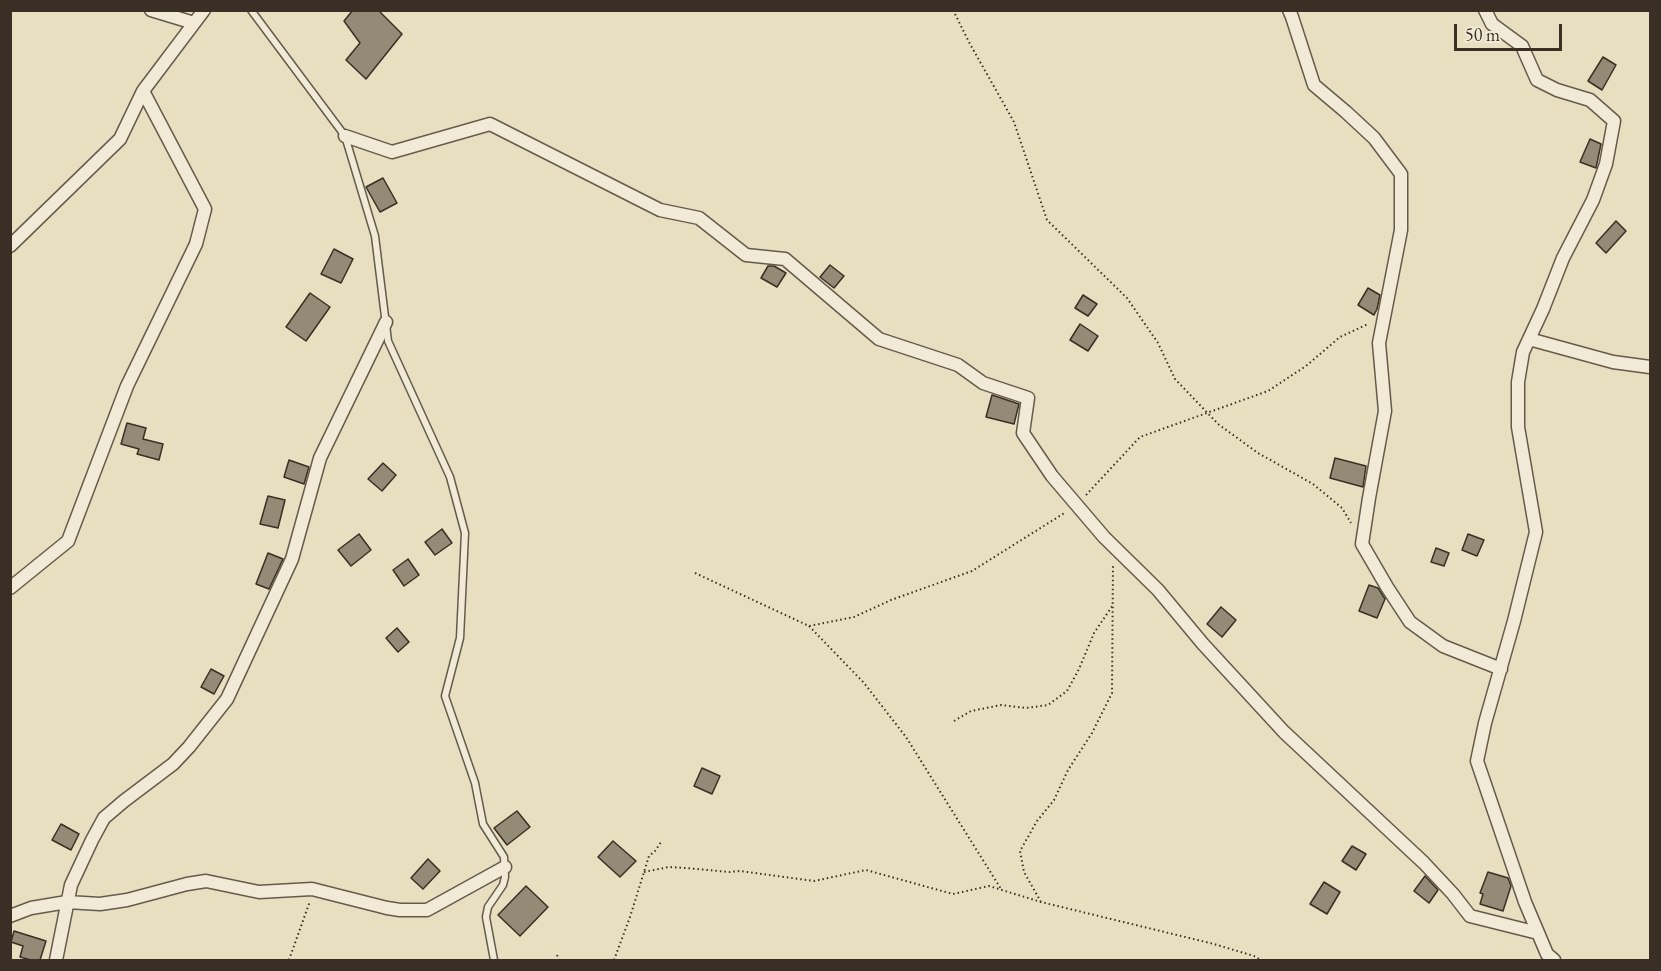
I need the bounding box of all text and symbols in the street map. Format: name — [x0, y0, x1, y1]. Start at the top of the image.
scale bar — [1457, 12, 1565, 50]
text: 50 m — [1465, 23, 1500, 46]

